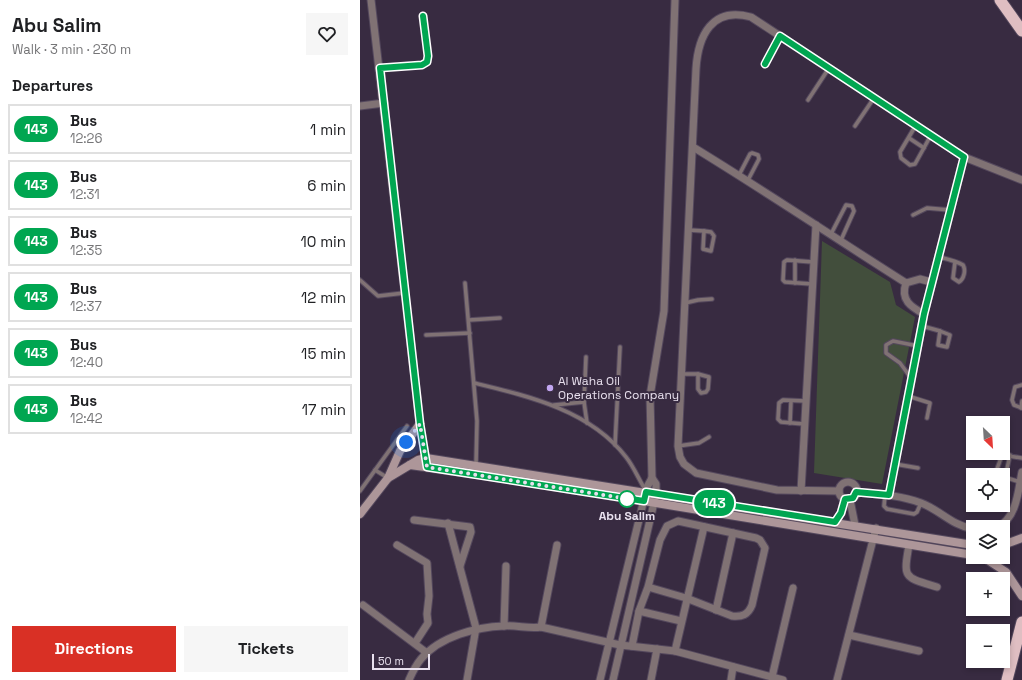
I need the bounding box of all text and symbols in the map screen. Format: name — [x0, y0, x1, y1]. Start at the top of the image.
text: Abu Salim — [12, 13, 102, 38]
button: heart — [306, 13, 348, 55]
text: Walk · 3 min · 230 m — [12, 41, 131, 58]
text: Departures — [12, 76, 93, 95]
text: Bus — [70, 111, 97, 130]
text: 143 — [24, 120, 48, 138]
text: 1 min — [310, 120, 346, 139]
text: 12:26 — [70, 130, 102, 147]
text: Bus — [70, 167, 97, 186]
text: 143 — [24, 176, 48, 194]
text: 6 min — [307, 176, 346, 195]
text: 12:31 — [70, 186, 100, 203]
text: Bus — [70, 223, 97, 242]
text: 143 — [24, 232, 48, 250]
text: 10 min — [300, 232, 346, 251]
text: 12:35 — [70, 242, 102, 259]
text: Bus — [70, 279, 97, 298]
text: 143 — [24, 288, 48, 306]
text: 12 min — [301, 288, 346, 307]
text: 12:37 — [70, 298, 102, 315]
text: Bus — [70, 335, 97, 354]
text: 143 — [24, 344, 48, 362]
text: 15 min — [301, 344, 346, 363]
text: 12:40 — [70, 354, 103, 371]
place label: Al Waha Oil Operations Company — [558, 373, 679, 403]
marker: Al Waha Oil Operations Company — [545, 383, 555, 393]
text: Bus — [70, 391, 97, 410]
text: 143 — [24, 400, 48, 418]
text: 17 min — [302, 400, 346, 419]
text: 12:42 — [70, 410, 103, 427]
north arrow — [966, 416, 1010, 460]
map controls — [966, 416, 1010, 668]
your location — [396, 432, 416, 452]
button: locate — [966, 468, 1010, 512]
marker: Abu Salim — [618, 490, 636, 508]
line badge: 143 — [691, 490, 737, 516]
text: 143 — [702, 494, 726, 512]
place label: Abu Salim — [599, 508, 655, 524]
button: layers — [966, 520, 1010, 564]
button: + — [966, 572, 1010, 616]
button: − — [966, 624, 1010, 668]
button: Directions — [12, 626, 176, 672]
button: Tickets — [184, 626, 348, 672]
scale bar — [372, 652, 430, 671]
text: 50 m — [378, 654, 404, 668]

